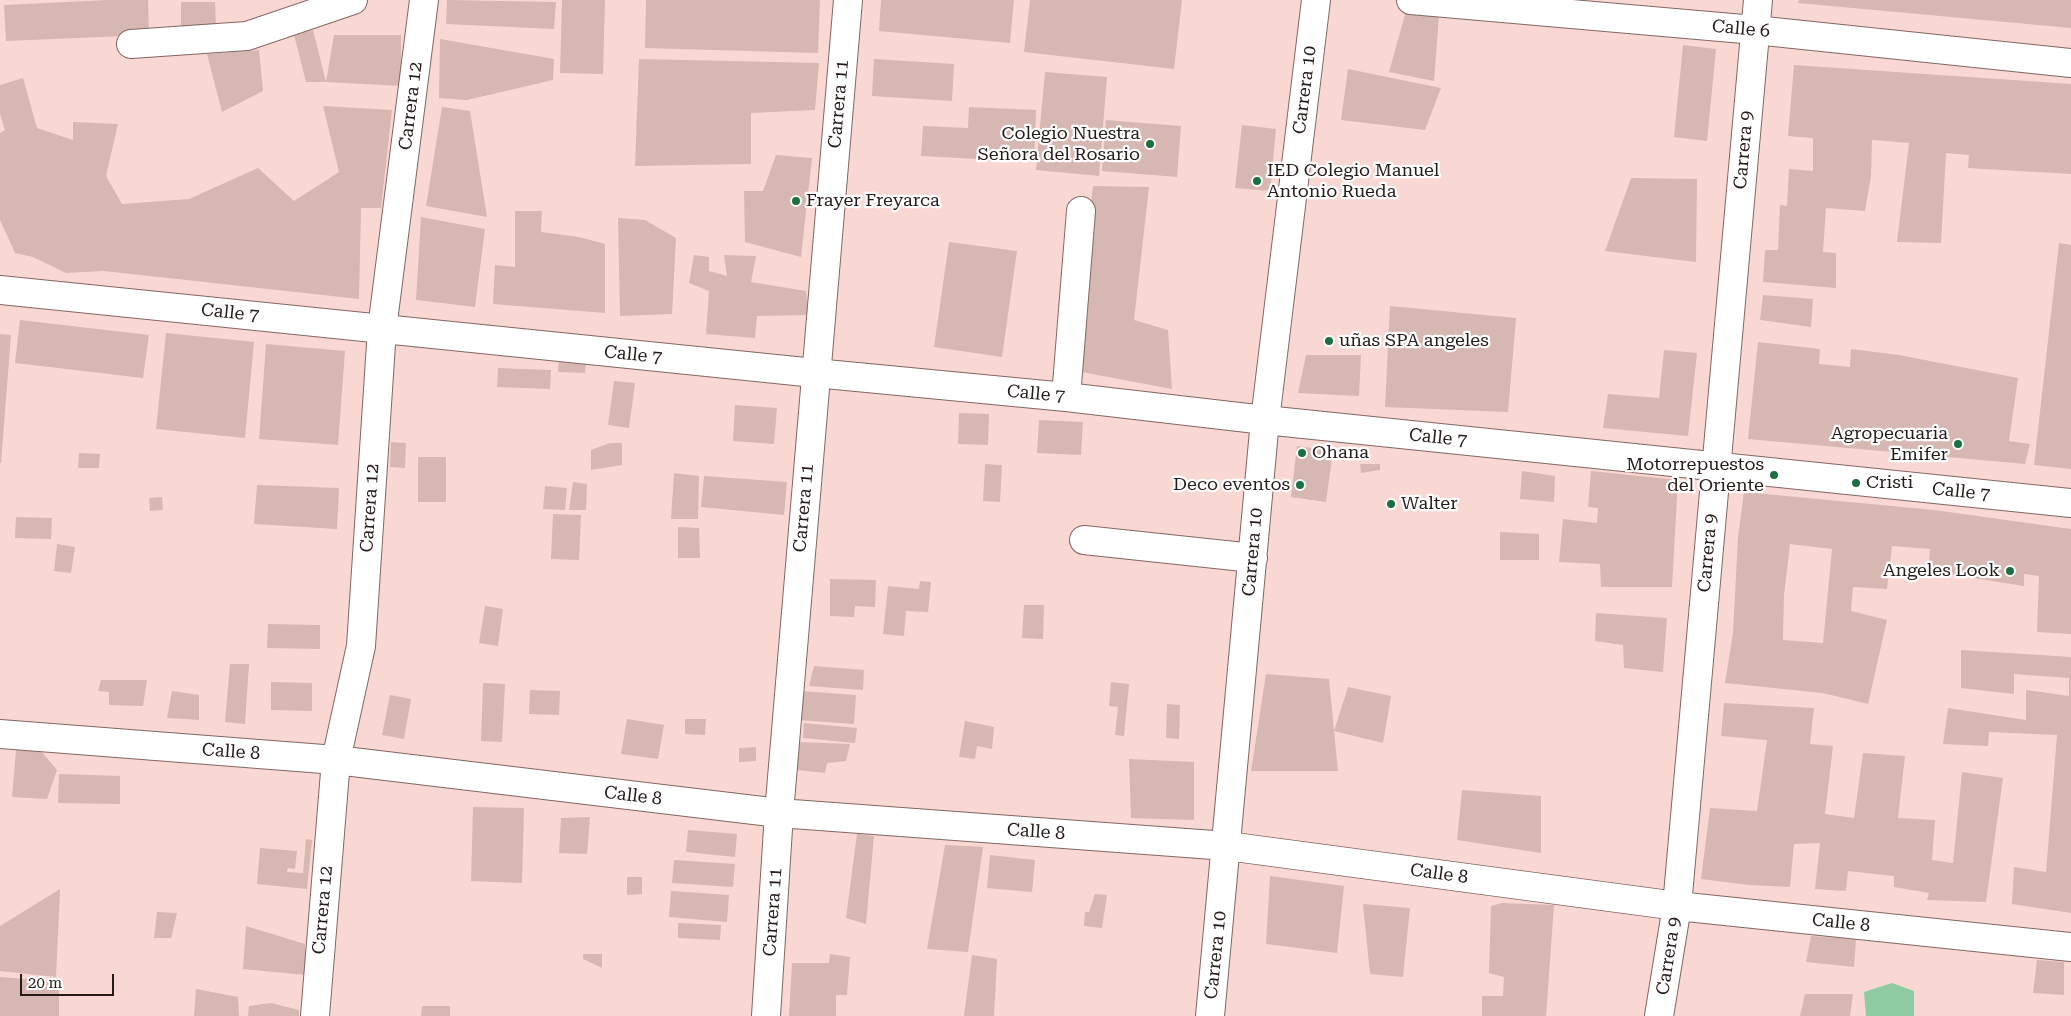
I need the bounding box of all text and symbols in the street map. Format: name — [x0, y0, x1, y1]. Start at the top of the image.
street label: Calle 6 — [1711, 16, 1771, 42]
street label: Carrera 10 — [1289, 45, 1321, 135]
street label: Carrera 11 — [824, 59, 854, 149]
street label: Carrera 12 — [395, 61, 427, 151]
street label: Carrera 9 — [1730, 110, 1758, 190]
place label: Colegio Nuestra Señora del Rosario — [977, 123, 1140, 166]
marker: Colegio Nuestra Señora del Rosario — [1144, 138, 1156, 150]
place label: IED Colegio Manuel Antonio Rueda — [1267, 160, 1439, 202]
marker: IED Colegio Manuel Antonio Rueda — [1251, 175, 1263, 187]
place label: Frayer Freyarca — [806, 190, 940, 212]
marker: Frayer Freyarca — [790, 195, 802, 207]
street label: Calle 7 — [200, 299, 260, 327]
place label: uñas SPA angeles — [1339, 330, 1489, 352]
marker: uñas SPA angeles — [1323, 335, 1335, 347]
street label: Calle 7 — [603, 341, 663, 369]
street label: Calle 7 — [1006, 381, 1066, 407]
place label: Agropecuaria Emifer — [1831, 423, 1948, 466]
street label: Calle 7 — [1408, 424, 1468, 452]
marker: Agropecuaria Emifer — [1952, 438, 1964, 450]
place label: Ohana — [1312, 442, 1369, 464]
marker: Ohana — [1296, 447, 1308, 459]
place label: Motorrepuestos del Oriente — [1626, 454, 1764, 496]
street label: Carrera 12 — [356, 463, 384, 553]
street label: Carrera 11 — [789, 463, 819, 553]
marker: Motorrepuestos del Oriente — [1768, 469, 1780, 481]
place label: Cristi — [1866, 472, 1913, 494]
place label: Deco eventos — [1173, 474, 1290, 496]
marker: Cristi — [1850, 477, 1862, 489]
street label: Calle 7 — [1931, 478, 1991, 506]
marker: Deco eventos — [1294, 479, 1306, 491]
place label: Walter — [1401, 493, 1458, 515]
marker: Walter — [1385, 498, 1397, 510]
street label: Carrera 10 — [1238, 507, 1268, 597]
street label: Carrera 9 — [1694, 513, 1722, 593]
place label: Angeles Look — [1883, 560, 2000, 582]
marker: Angeles Look — [2004, 565, 2016, 577]
street label: Calle 8 — [201, 739, 261, 765]
street label: Calle 8 — [603, 782, 663, 810]
street label: Calle 8 — [1006, 819, 1066, 845]
street label: Calle 8 — [1409, 859, 1469, 889]
street label: Carrera 12 — [308, 865, 338, 955]
street label: Carrera 11 — [759, 867, 787, 957]
street label: Calle 8 — [1811, 909, 1871, 937]
street label: Carrera 10 — [1201, 910, 1231, 1000]
street label: Carrera 9 — [1652, 915, 1686, 997]
scale bar — [22, 964, 116, 996]
text: 20 m — [28, 974, 62, 992]

